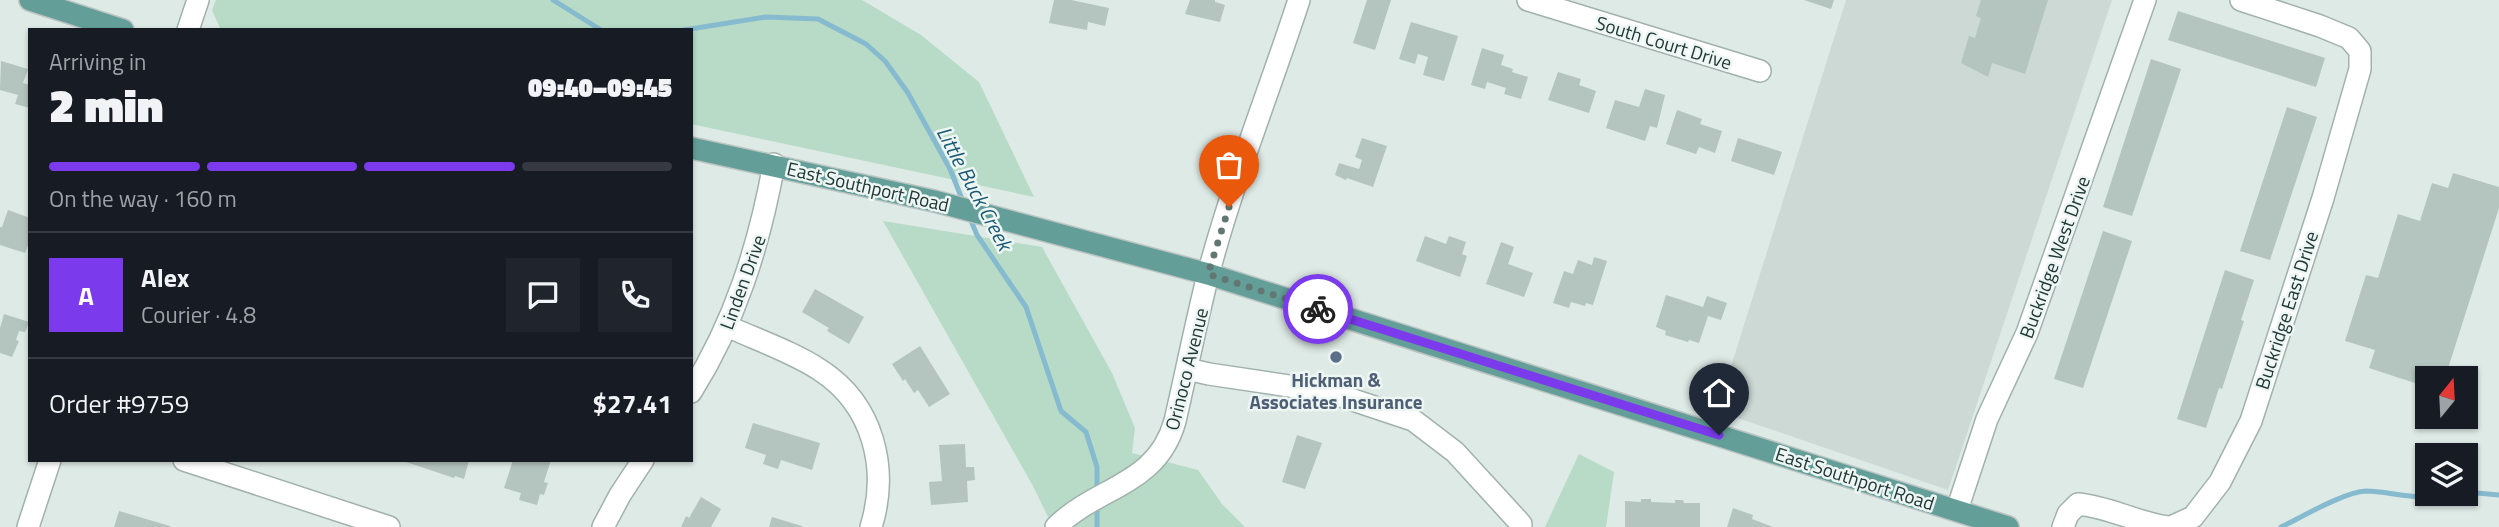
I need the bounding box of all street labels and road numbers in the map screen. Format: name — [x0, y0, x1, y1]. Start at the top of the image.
street label: South Court Drive — [1592, 8, 1736, 76]
street label: East Southport Road — [784, 153, 952, 219]
street label: Buckridge West Drive — [2011, 172, 2097, 342]
street label: Buckridge East Drive — [2247, 227, 2325, 393]
street label: Linden Drive — [711, 230, 773, 334]
street label: Orinoco Avenue — [1157, 305, 1215, 433]
street label: East Southport Road — [1772, 439, 1938, 517]

